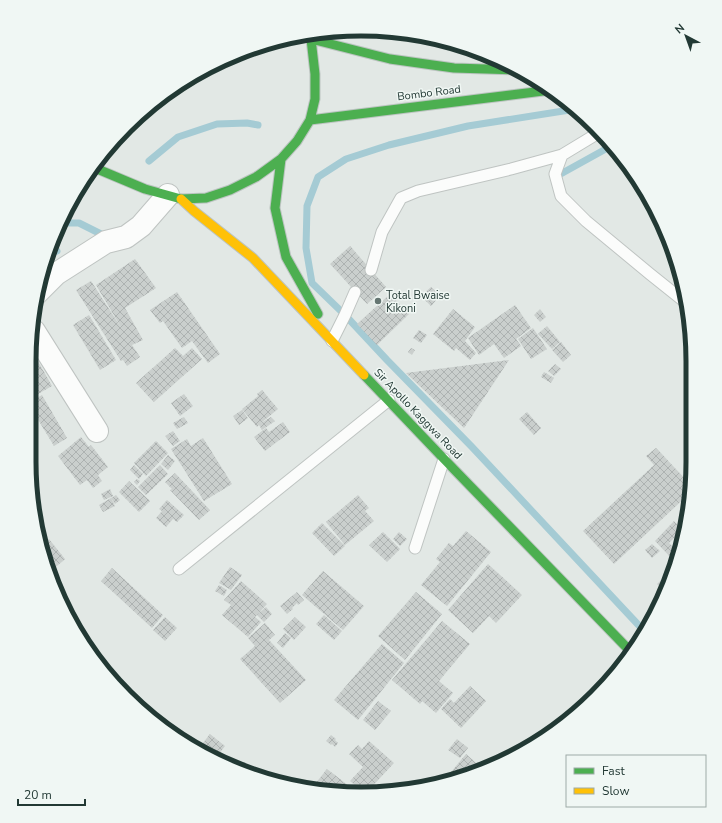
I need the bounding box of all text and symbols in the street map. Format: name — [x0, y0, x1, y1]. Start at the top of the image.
north arrow — [666, 16, 706, 56]
text: N — [672, 20, 688, 37]
street label: Bombo Road — [396, 82, 462, 104]
place label: Total Bwaise Kikoni — [386, 288, 450, 316]
marker: Total Bwaise Kikoni — [373, 296, 383, 306]
street label: Sir Apollo Kaggwa Road — [371, 365, 465, 463]
legend — [566, 755, 706, 807]
text: Fast — [602, 763, 625, 779]
scale bar — [18, 781, 85, 807]
text: Slow — [602, 783, 630, 799]
text: 20 m — [24, 787, 52, 803]

